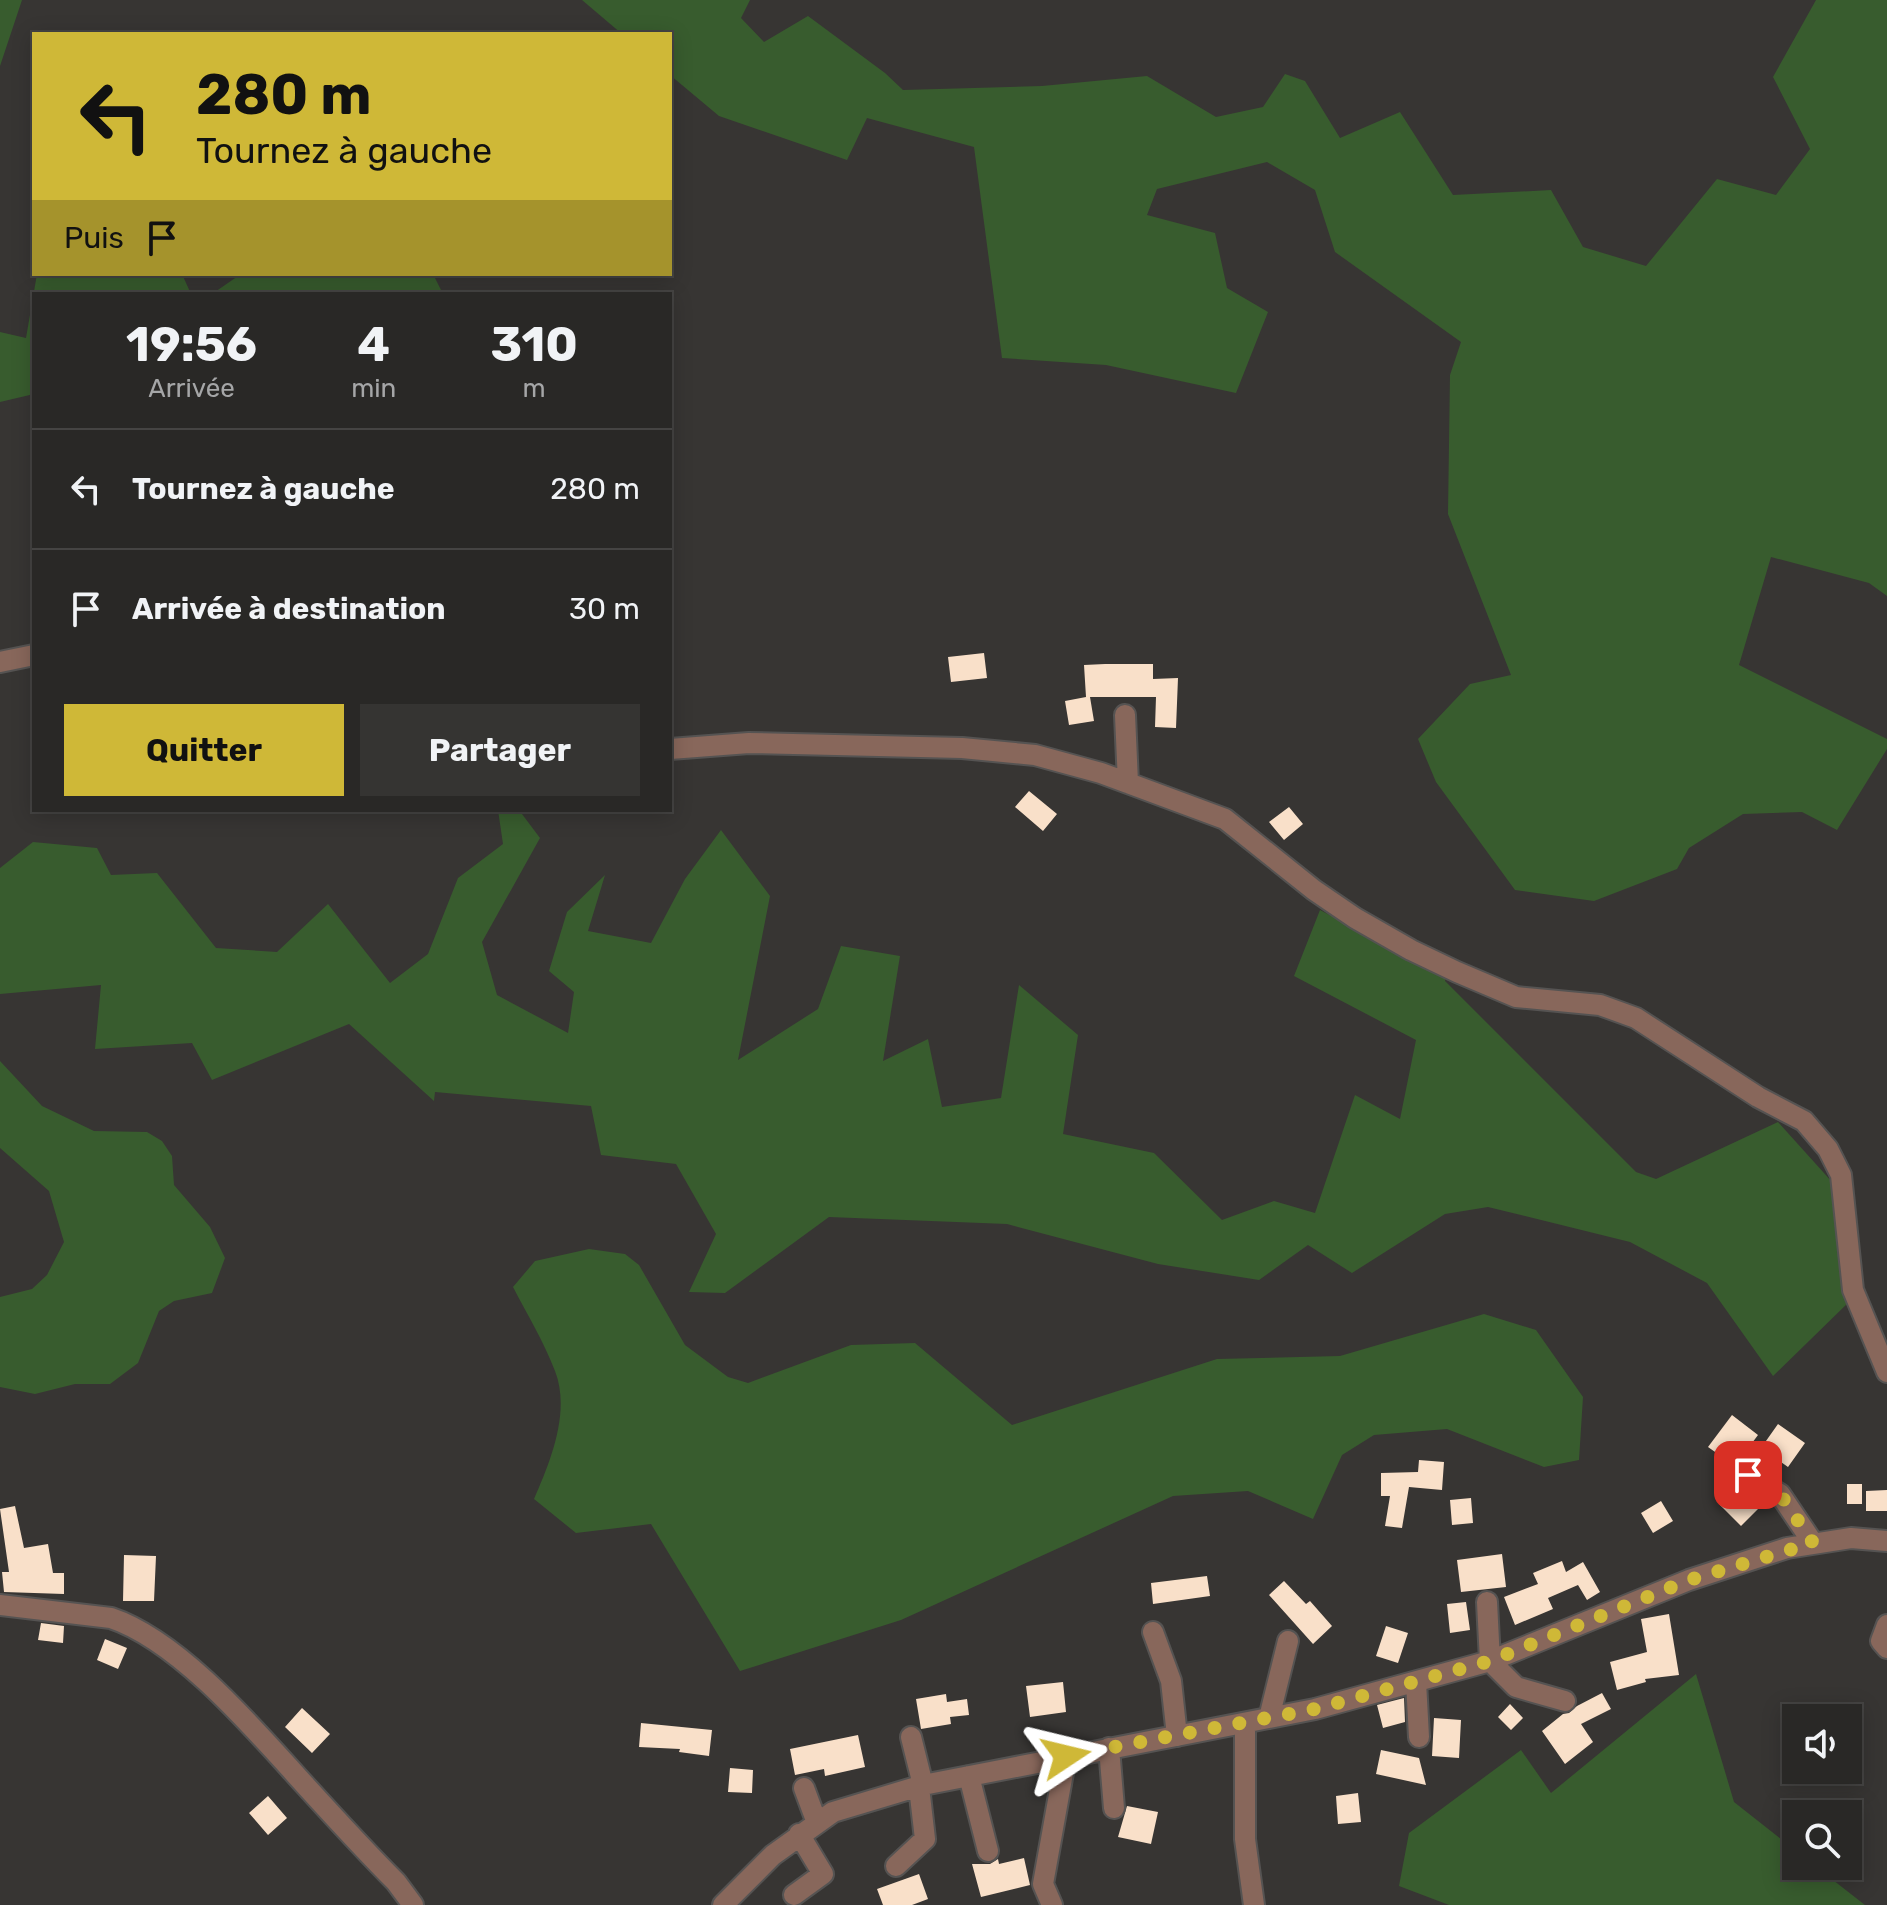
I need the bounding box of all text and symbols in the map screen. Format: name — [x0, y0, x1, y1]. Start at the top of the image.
text: 280 m — [196, 62, 372, 128]
icon: left — [64, 64, 168, 168]
text: Tournez à gauche — [196, 129, 492, 172]
icon: arrive — [140, 216, 184, 260]
text: Puis — [64, 220, 124, 256]
text: 19:56 — [126, 316, 257, 373]
text: 4 — [357, 316, 390, 373]
text: 310 — [490, 316, 578, 373]
text: Arrivée — [148, 373, 235, 404]
text: min — [351, 373, 396, 404]
text: m — [523, 373, 546, 404]
icon: left — [64, 467, 108, 511]
text: Tournez à gauche — [132, 471, 395, 507]
text: 280 m — [550, 471, 640, 507]
icon: arrive — [64, 587, 108, 631]
text: Arrivée à destination — [132, 591, 446, 627]
text: 30 m — [569, 591, 640, 627]
button: Quitter — [64, 704, 344, 796]
button: Partager — [360, 704, 640, 796]
pin — [1714, 1441, 1782, 1509]
icon: arrive — [1726, 1453, 1770, 1497]
map controls — [1782, 1704, 1862, 1880]
button: sound — [1782, 1704, 1862, 1784]
position arrow — [1024, 1714, 1108, 1798]
button: search — [1782, 1800, 1862, 1880]

